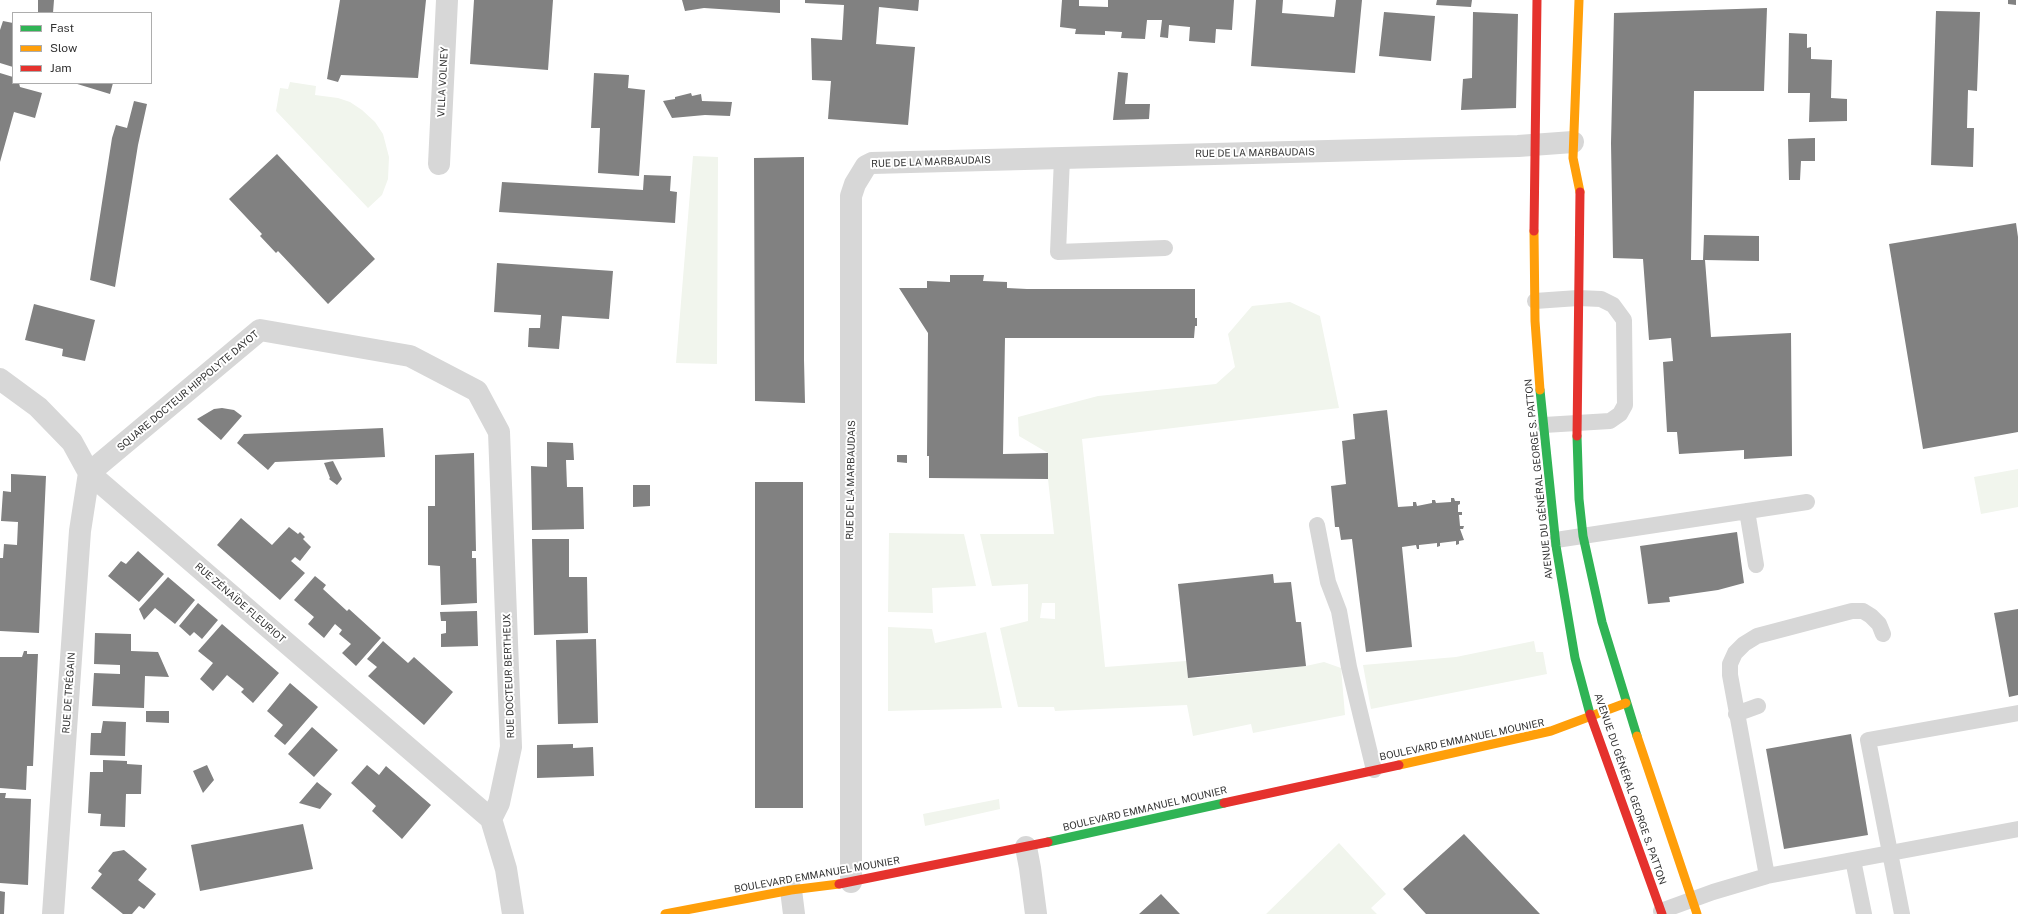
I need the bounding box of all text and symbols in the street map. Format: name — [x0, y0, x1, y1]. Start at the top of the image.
legend — [12, 12, 152, 84]
text: Fast — [50, 21, 74, 35]
text: Slow — [50, 41, 77, 55]
street label: VILLA VOLNEY — [435, 46, 451, 118]
text: Jam — [50, 61, 72, 75]
street label: RUE DE LA MARBAUDAIS — [1195, 146, 1315, 160]
street label: RUE DE LA MARBAUDAIS — [871, 154, 991, 170]
street label: SQUARE DOCTEUR HIPPOLYTE DAYOT — [115, 328, 261, 454]
street label: AVENUE DU GÉNÉRAL GEORGE S. PATTON — [1522, 378, 1556, 580]
street label: RUE DE LA MARBAUDAIS — [844, 420, 858, 540]
street label: RUE ZÉNAÏDE FLEURIOT — [192, 560, 288, 646]
street label: RUE DOCTEUR BERTHEUX — [501, 613, 517, 739]
street label: RUE DE TRÉGAIN — [60, 652, 78, 734]
street label: AVENUE DU GÉNÉRAL GEORGE S. PATTON — [1592, 692, 1668, 886]
street label: BOULEVARD EMMANUEL MOUNIER — [1378, 717, 1546, 763]
street label: BOULEVARD EMMANUEL MOUNIER — [1062, 784, 1228, 834]
street label: BOULEVARD EMMANUEL MOUNIER — [733, 854, 901, 896]

